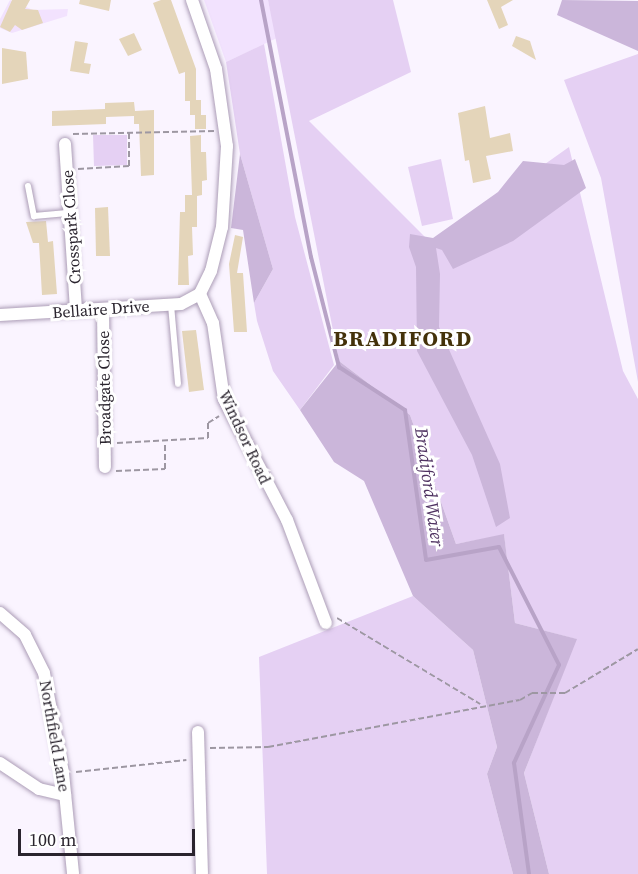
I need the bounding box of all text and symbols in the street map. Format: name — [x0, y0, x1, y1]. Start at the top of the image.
street label: Crosspark Close — [57, 169, 85, 285]
street label: Bellaire Drive — [52, 296, 150, 322]
district label: BRADIFORD — [333, 326, 473, 352]
street label: Broadgate Close — [93, 331, 115, 445]
street label: Windsor Road — [215, 387, 275, 487]
water label: Bradiford Water — [410, 426, 448, 548]
street label: Northfield Lane — [36, 679, 74, 793]
scale bar — [21, 817, 198, 855]
text: 100 m — [29, 827, 76, 852]

